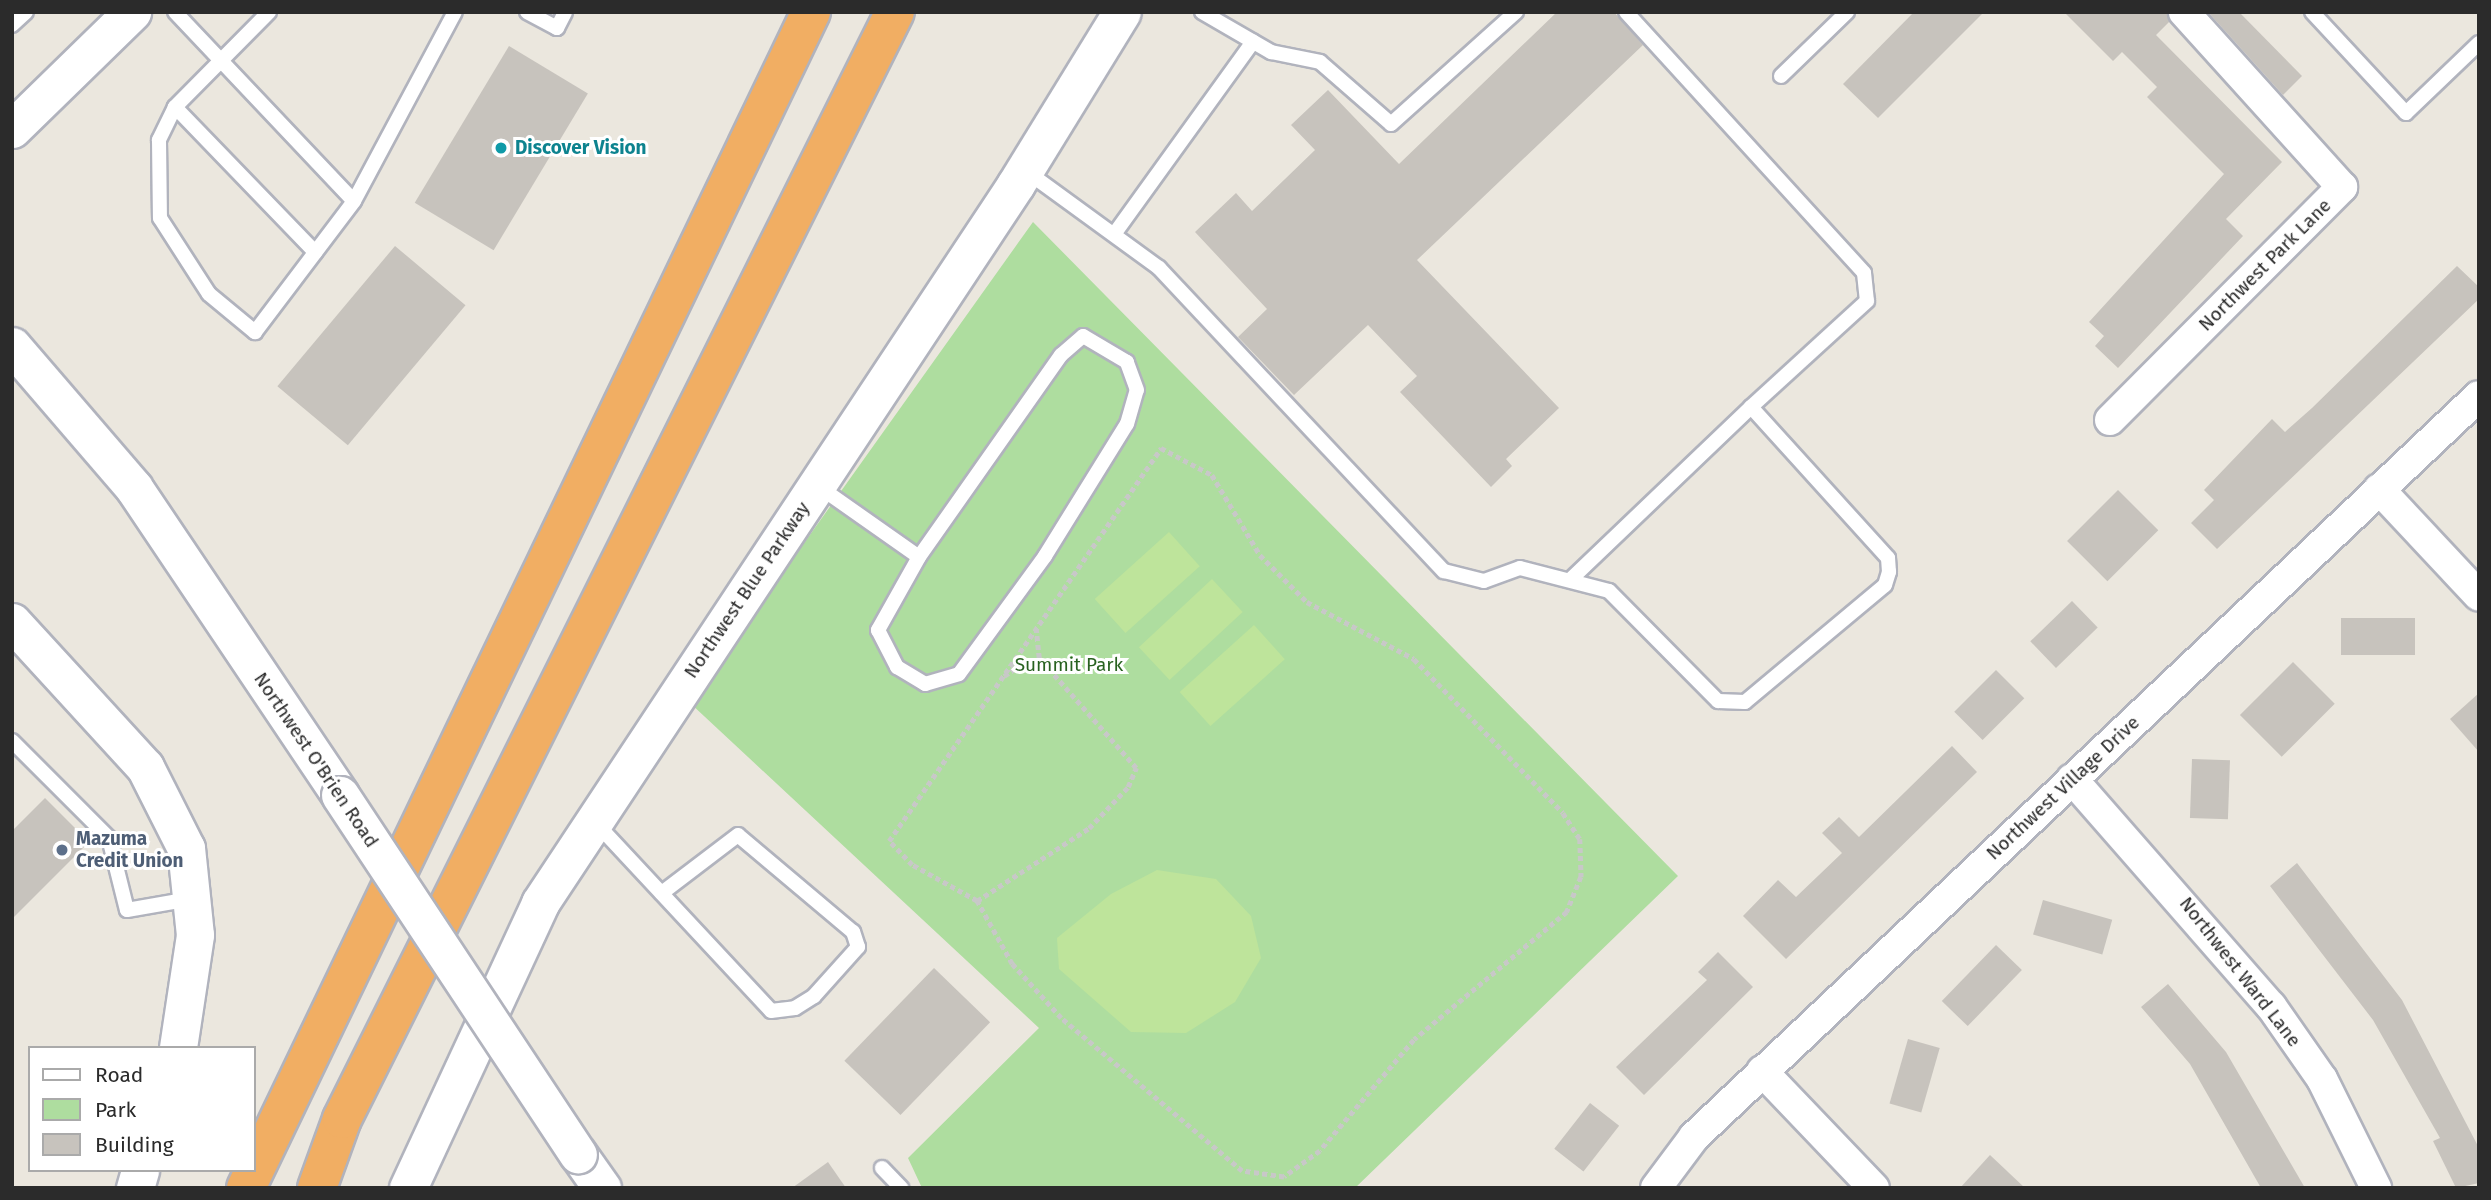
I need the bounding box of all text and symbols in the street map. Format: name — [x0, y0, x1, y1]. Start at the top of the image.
place label: Discover Vision — [515, 137, 647, 159]
marker: Discover Vision — [493, 140, 509, 156]
street label: Northwest Park Lane — [2194, 194, 2336, 336]
street label: Northwest Blue Parkway — [679, 497, 815, 683]
park label: Summit Park — [1015, 654, 1123, 676]
street label: Northwest O'Brien Road — [249, 668, 383, 852]
street label: Northwest Village Drive — [1982, 711, 2144, 865]
place label: Mazuma Credit Union — [76, 828, 184, 872]
marker: Mazuma Credit Union — [54, 842, 70, 858]
street label: Northwest Ward Lane — [2174, 893, 2306, 1051]
legend — [28, 1046, 256, 1172]
text: Road — [95, 1062, 143, 1088]
text: Park — [95, 1097, 136, 1123]
text: Building — [95, 1132, 174, 1158]

